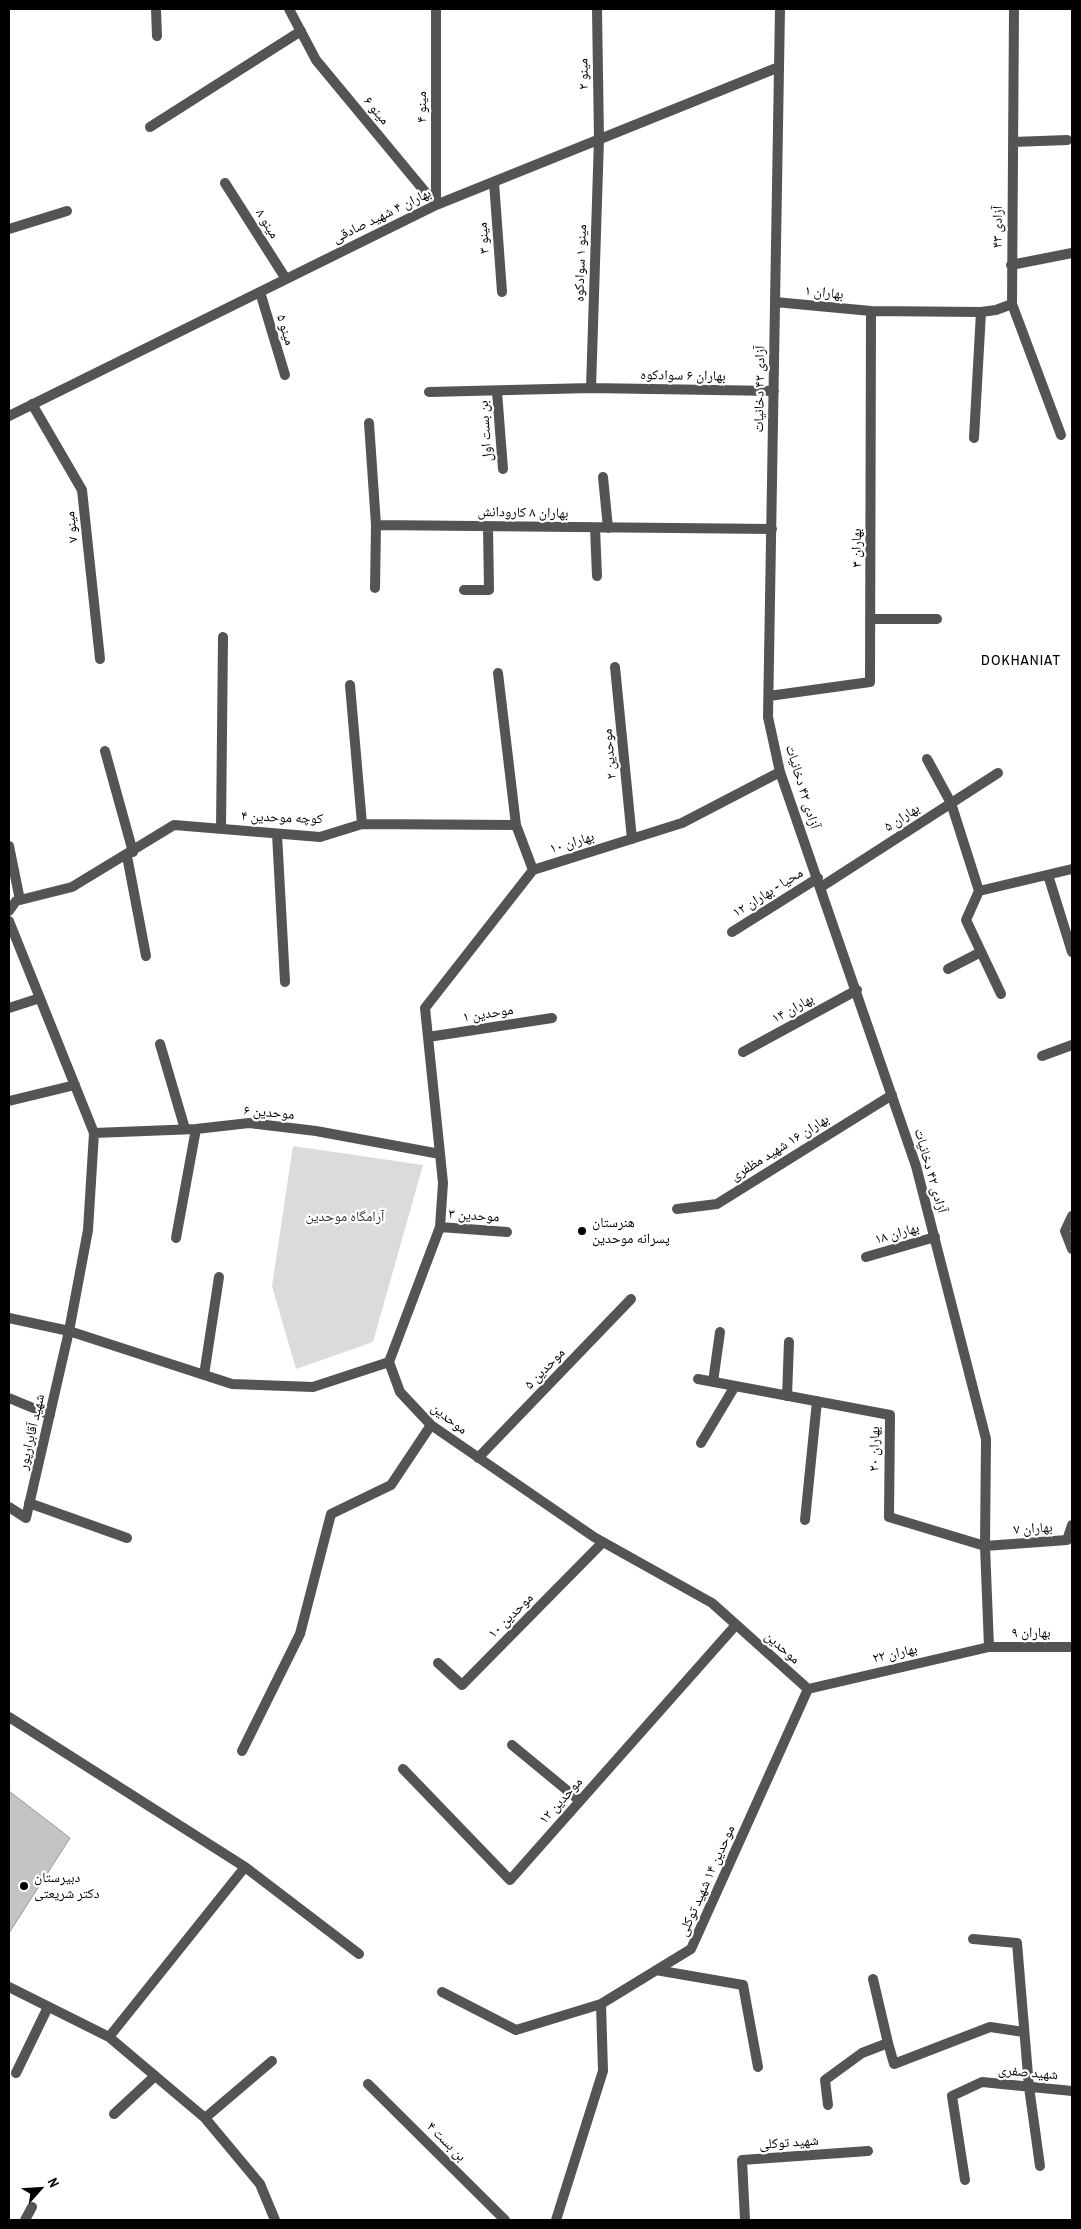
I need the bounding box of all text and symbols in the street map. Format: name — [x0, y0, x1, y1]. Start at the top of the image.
street label: مینو ۲ — [575, 58, 593, 90]
street label: مینو ۴ — [414, 91, 430, 123]
street label: مینو ۶ — [359, 94, 393, 128]
street label: بهاران ۴ شهید صادقی — [330, 185, 434, 247]
street label: مینو ۸ — [252, 206, 282, 242]
street label: آزادی ۴۳ — [989, 206, 1007, 248]
street label: مینو ۳ — [475, 222, 493, 254]
street label: مینو ۱ سوادکوه — [571, 224, 591, 302]
street label: بهاران ۱ — [804, 283, 844, 303]
street label: مینو ۵ — [272, 312, 298, 348]
street label: آزادی ۴۲ دخانیات — [751, 345, 769, 433]
street label: بهاران ۶ سوادکوه — [640, 367, 726, 385]
street label: بن بست اول — [475, 400, 497, 462]
street label: بهاران ۸ کارودانش — [477, 504, 569, 522]
street label: مینو ۷ — [62, 510, 82, 544]
street label: بهاران ۳ — [849, 528, 865, 568]
district label: DOKHANIAT — [980, 652, 1062, 670]
street label: موحدین ۲ — [599, 728, 621, 780]
street label: آزادی ۴۲ دخانیات — [781, 743, 823, 831]
street label: بهاران ۵ — [881, 800, 923, 836]
street label: کوچه موحدین ۴ — [241, 808, 323, 828]
street label: بهاران ۱۰ — [548, 828, 596, 858]
street label: محیا - بهاران ۱۲ — [730, 865, 806, 921]
street label: بهاران ۱۴ — [769, 991, 817, 1027]
street label: موحدین ۱ — [462, 1002, 514, 1026]
street label: موحدین ۶ — [243, 1102, 295, 1124]
street label: بهاران ۱۶ شهید مظفری — [728, 1111, 832, 1185]
street label: آزادی ۴۲ دخانیات — [910, 1127, 950, 1215]
street label: موحدین ۳ — [448, 1206, 500, 1226]
park label: آرامگاه موحدین — [306, 1209, 384, 1225]
place label: هنرستان پسرانه موحدین — [592, 1215, 670, 1248]
street label: بهاران ۱۸ — [873, 1220, 921, 1248]
marker: هنرستان پسرانه موحدین — [576, 1225, 588, 1237]
street label: موحدین ۵ — [521, 1345, 569, 1393]
street label: شهید آقابرارپور — [15, 1393, 49, 1471]
street label: موحدین — [427, 1400, 471, 1438]
street label: بهاران ۲۰ — [866, 1426, 884, 1472]
street label: بهاران ۷ — [1013, 1519, 1053, 1539]
street label: موحدین ۱۰ — [485, 1590, 537, 1642]
street label: بهاران ۹ — [1011, 1625, 1051, 1641]
street label: موحدین — [761, 1628, 803, 1668]
street label: بهاران ۲۲ — [871, 1641, 919, 1667]
street label: موحدین ۱۲ — [536, 1774, 586, 1828]
street label: موحدین ۱۴ شهید توکلی — [675, 1823, 739, 1939]
place label: دبیرستان دکتر شریعتی — [34, 1870, 100, 1902]
marker: دبیرستان دکتر شریعتی — [18, 1880, 30, 1892]
street label: شهید صفری — [997, 2062, 1059, 2084]
street label: بن بست ۴ — [423, 2119, 469, 2165]
street label: شهید توکلی — [759, 2133, 819, 2153]
north arrow — [15, 2164, 65, 2214]
text: N — [44, 2175, 63, 2190]

